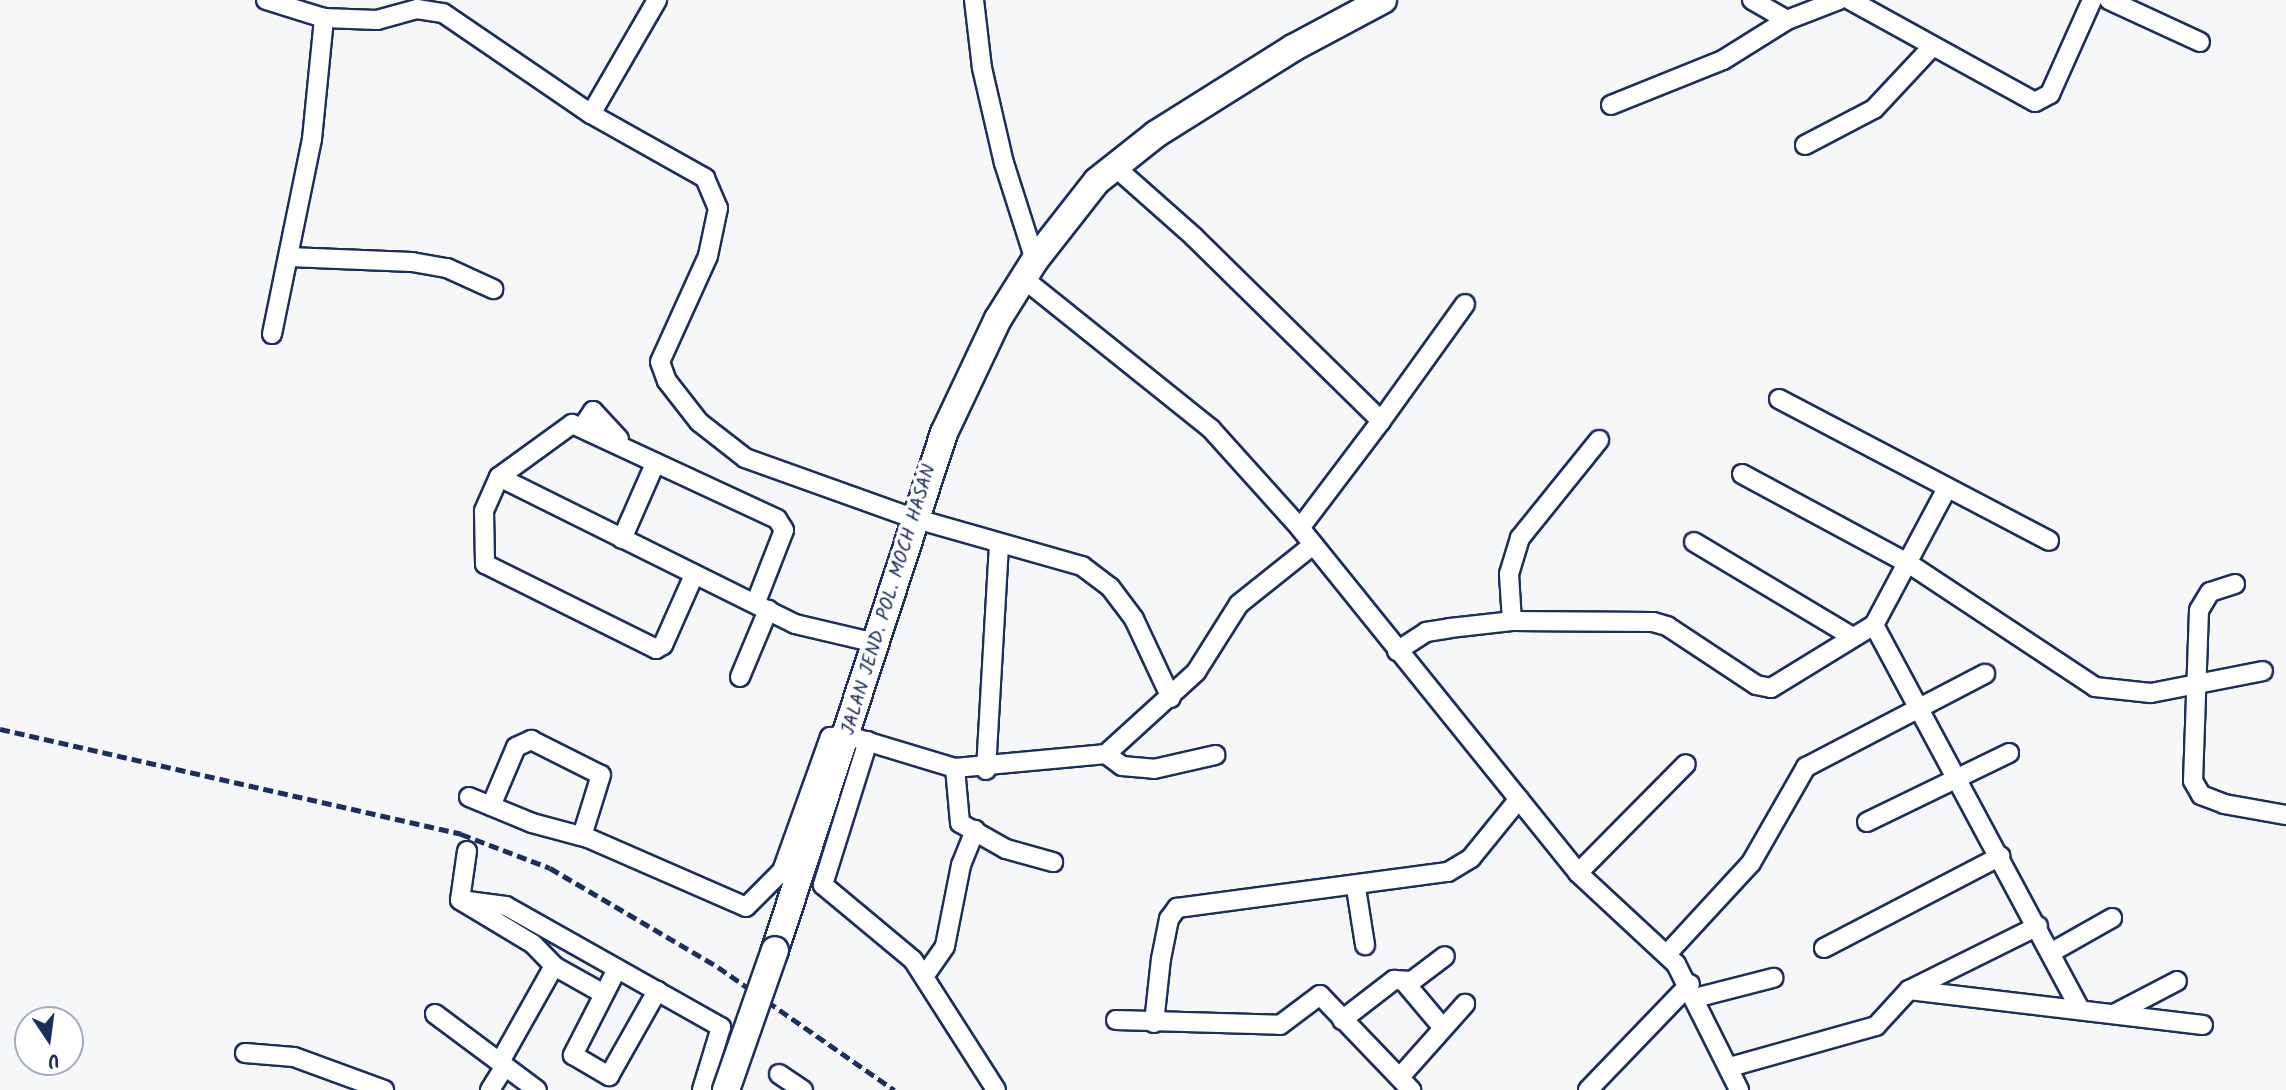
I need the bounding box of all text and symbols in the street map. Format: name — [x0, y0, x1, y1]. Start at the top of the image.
street label: JALAN JEND. POL. MOCH HASAN — [838, 462, 942, 738]
north arrow — [14, 1006, 84, 1076]
text: U — [44, 1044, 62, 1075]

